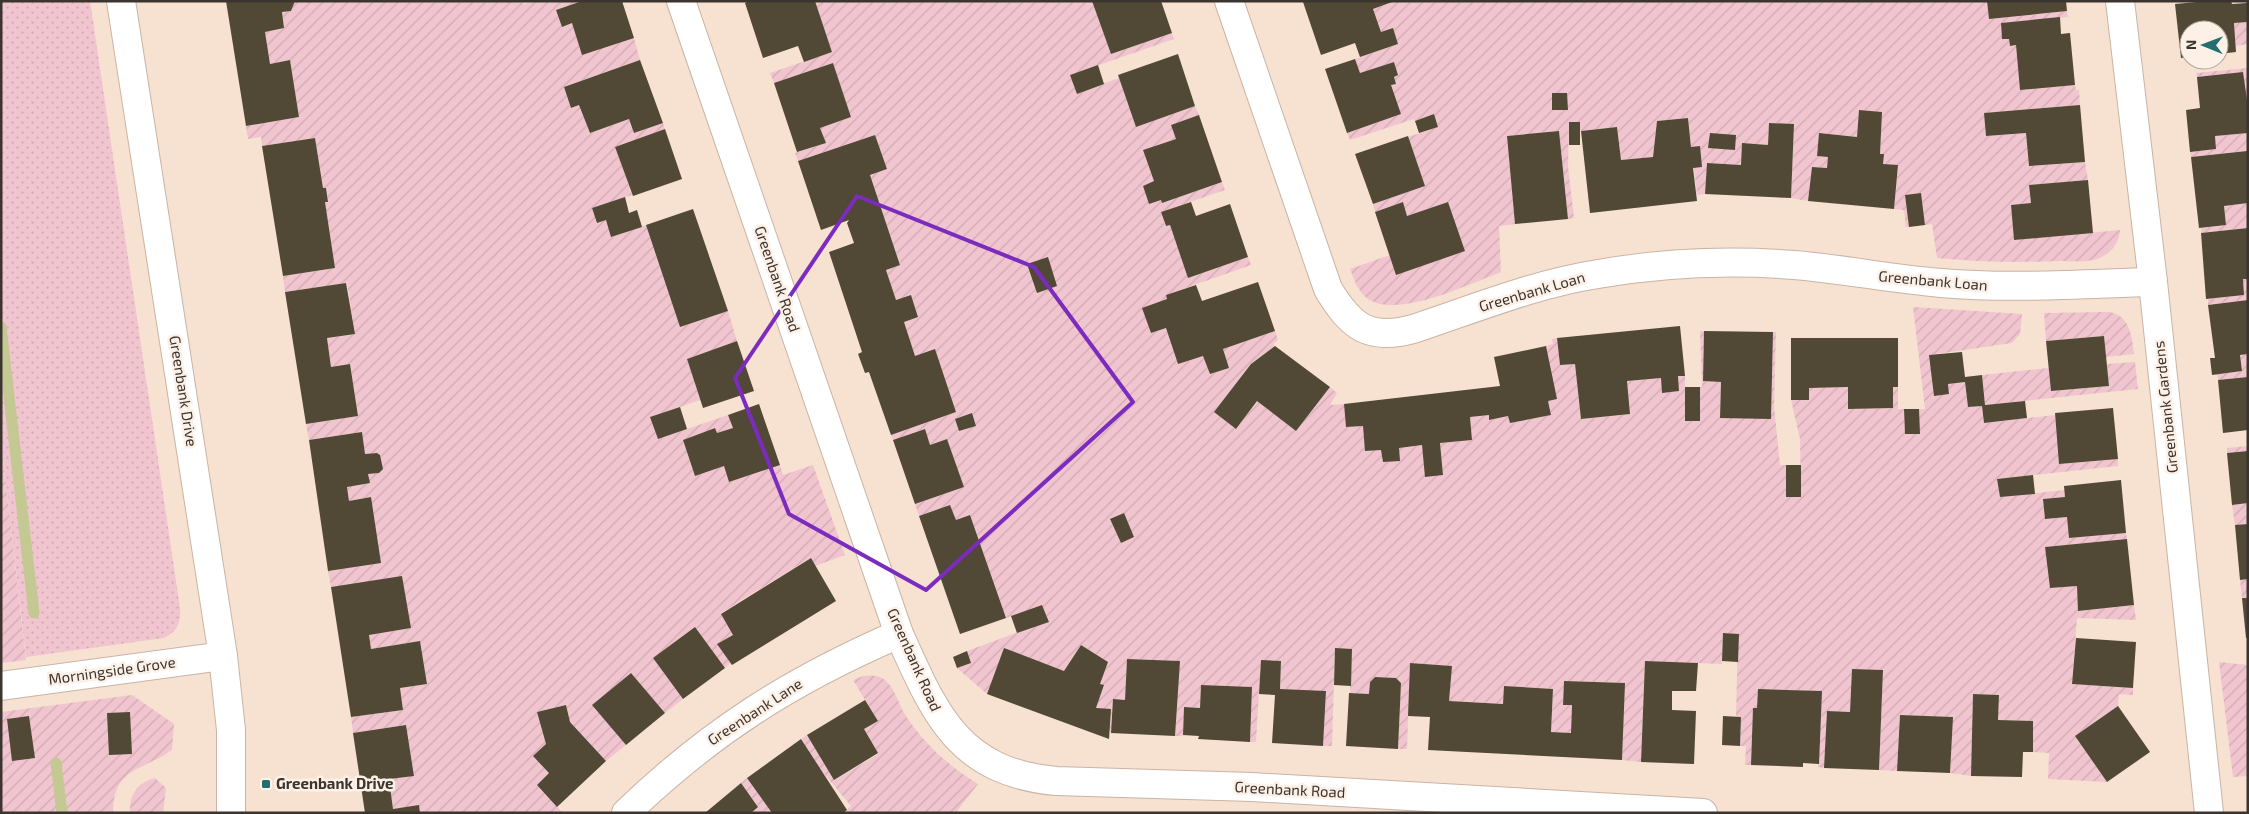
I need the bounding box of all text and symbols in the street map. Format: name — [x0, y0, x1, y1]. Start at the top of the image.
north arrow — [2179, 20, 2229, 70]
text: N — [2182, 40, 2199, 50]
street label: Greenbank Road — [751, 223, 805, 334]
street label: Greenbank Loan — [1878, 266, 1988, 294]
street label: Greenbank Loan — [1477, 267, 1587, 315]
street label: Greenbank Drive — [166, 334, 202, 448]
street label: Greenbank Gardens — [2149, 340, 2181, 474]
street label: Greenbank Road — [884, 605, 946, 714]
street label: Morningside Grove — [47, 652, 177, 688]
street label: Greenbank Lane — [704, 674, 805, 748]
place label: Greenbank Drive — [276, 774, 394, 792]
street label: Greenbank Road — [1234, 777, 1346, 801]
marker: Greenbank Drive — [260, 778, 272, 790]

